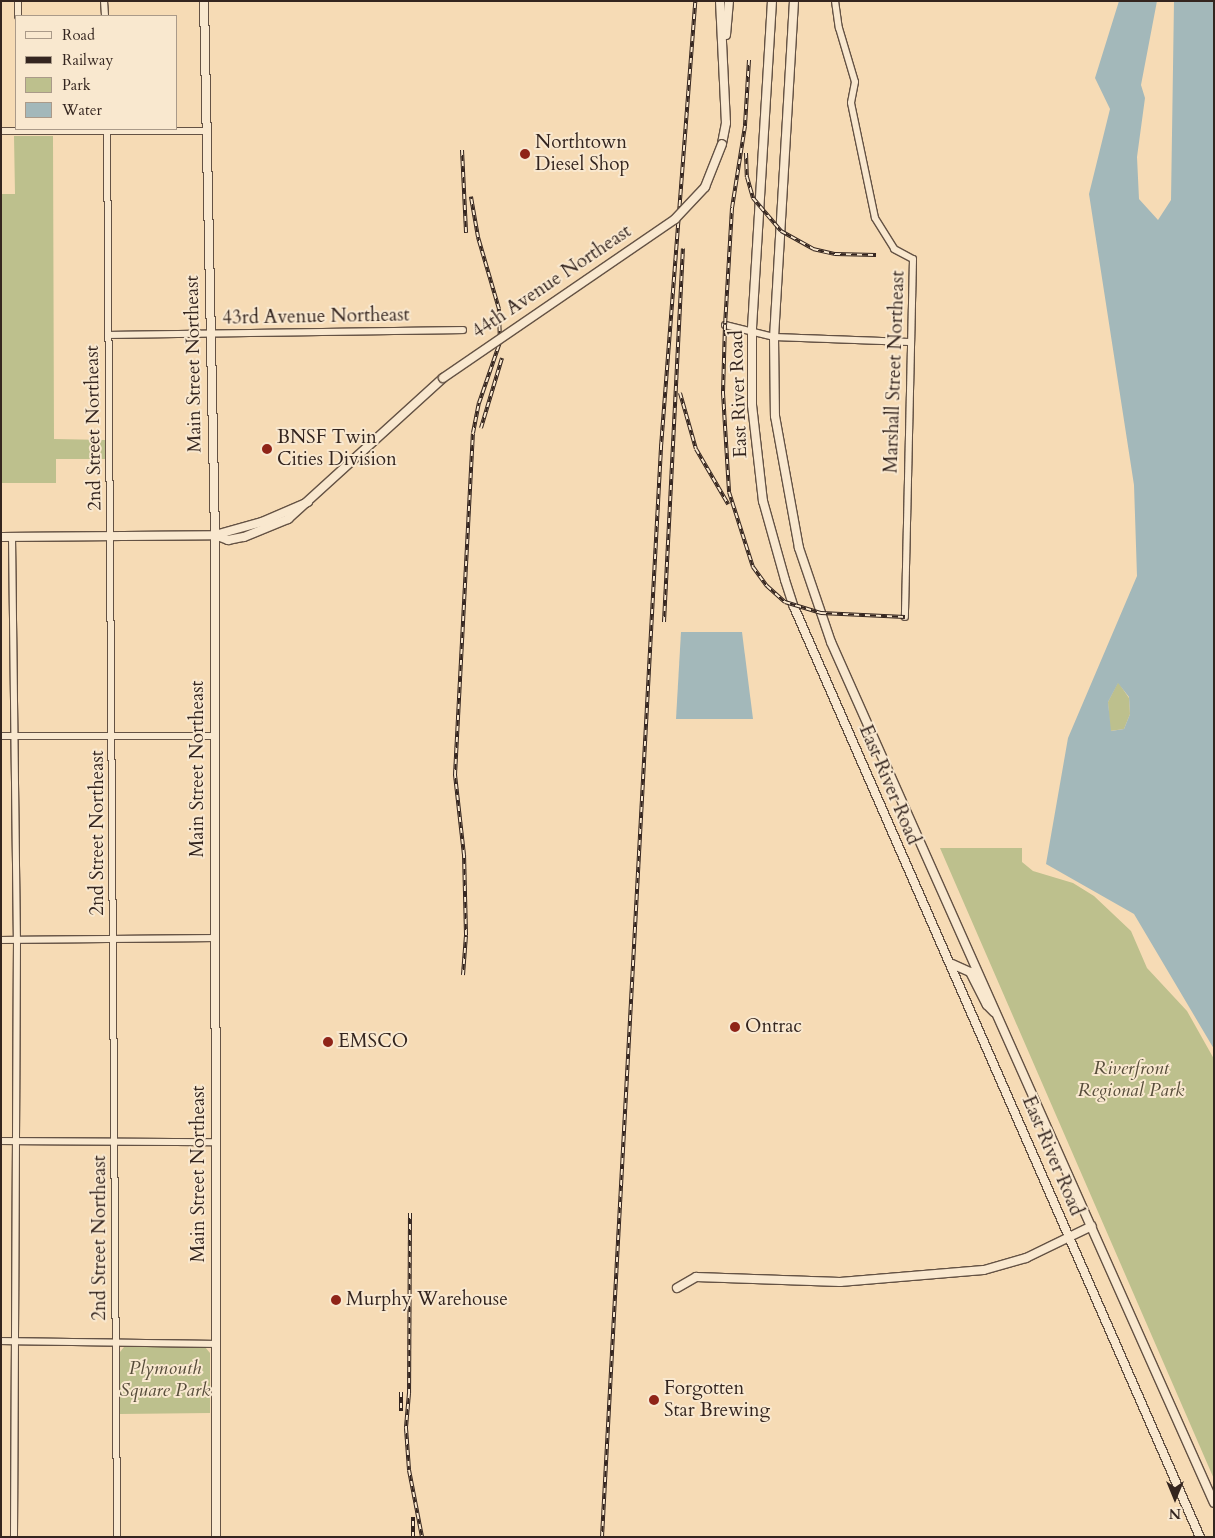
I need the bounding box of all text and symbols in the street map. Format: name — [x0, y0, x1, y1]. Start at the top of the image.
legend — [15, 15, 178, 130]
text: Road — [62, 25, 95, 45]
text: Railway — [62, 50, 113, 70]
text: Park — [62, 75, 91, 95]
text: Water — [62, 100, 102, 120]
place label: Northtown Diesel Shop — [535, 132, 630, 176]
marker: Northtown Diesel Shop — [519, 148, 531, 160]
street label: 44th Avenue Northeast — [468, 220, 636, 344]
street label: Marshall Street Northeast — [880, 270, 910, 474]
street label: Main Street Northeast — [181, 275, 207, 453]
street label: 43rd Avenue Northeast — [222, 304, 410, 330]
street label: East River Road — [725, 330, 753, 458]
street label: 2nd Street Northeast — [81, 345, 107, 511]
place label: BNSF Twin Cities Division — [277, 427, 397, 471]
marker: BNSF Twin Cities Division — [261, 443, 273, 455]
street label: Main Street Northeast — [187, 680, 209, 858]
street label: East River Road — [854, 722, 924, 848]
street label: 2nd Street Northeast — [87, 750, 109, 916]
place label: Ontrac — [745, 1016, 802, 1038]
marker: Ontrac — [729, 1021, 741, 1033]
place label: EMSCO — [338, 1031, 408, 1053]
marker: EMSCO — [322, 1036, 334, 1048]
park label: Riverfront Regional Park — [1078, 1058, 1184, 1102]
street label: Main Street Northeast — [188, 1085, 210, 1263]
street label: East River Road — [1017, 1093, 1087, 1219]
street label: 2nd Street Northeast — [89, 1155, 111, 1321]
place label: Murphy Warehouse — [346, 1289, 508, 1311]
marker: Murphy Warehouse — [330, 1294, 342, 1306]
park label: Plymouth Square Park — [120, 1358, 210, 1402]
place label: Forgotten Star Brewing — [664, 1378, 770, 1422]
marker: Forgotten Star Brewing — [648, 1394, 660, 1406]
north arrow — [1150, 1473, 1200, 1523]
text: N — [1169, 1504, 1181, 1523]

